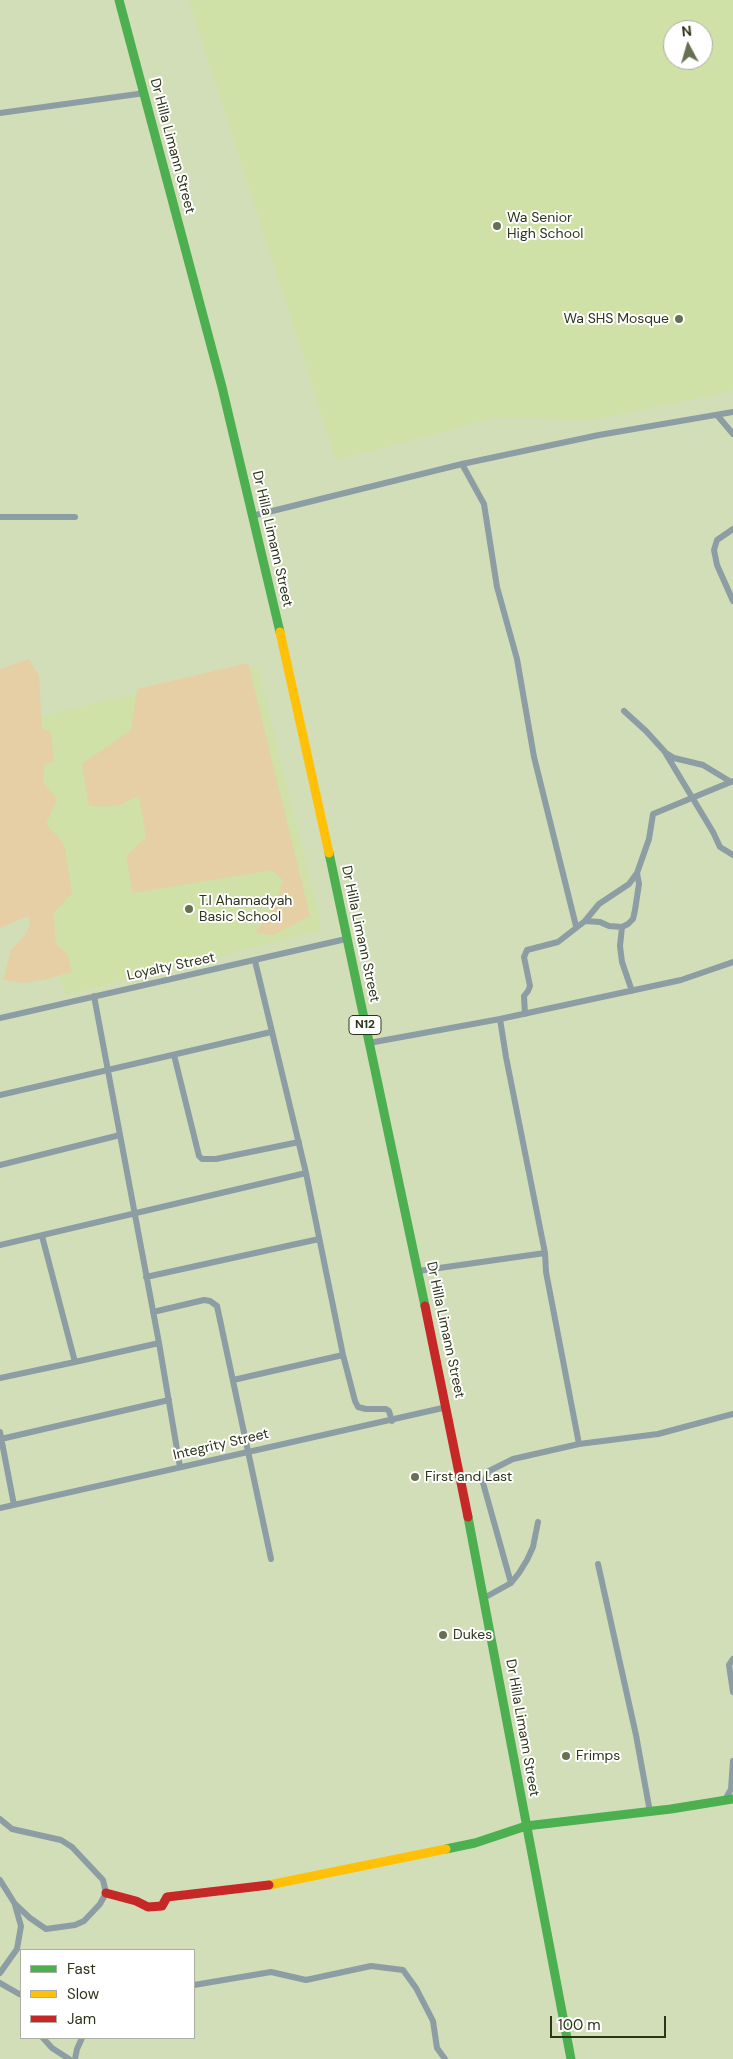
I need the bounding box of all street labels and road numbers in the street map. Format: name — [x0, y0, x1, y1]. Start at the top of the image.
street label: Dr Hilla Limann Street — [146, 77, 198, 215]
street label: Dr Hilla Limann Street — [248, 469, 296, 609]
street label: Dr Hilla Limann Street — [337, 864, 383, 1004]
street label: Loyalty Street — [125, 949, 217, 985]
road number: N12 — [349, 1016, 381, 1034]
street label: Dr Hilla Limann Street — [422, 1260, 468, 1400]
street label: Integrity Street — [172, 1426, 270, 1464]
street label: Dr Hilla Limann Street — [502, 1658, 542, 1798]

